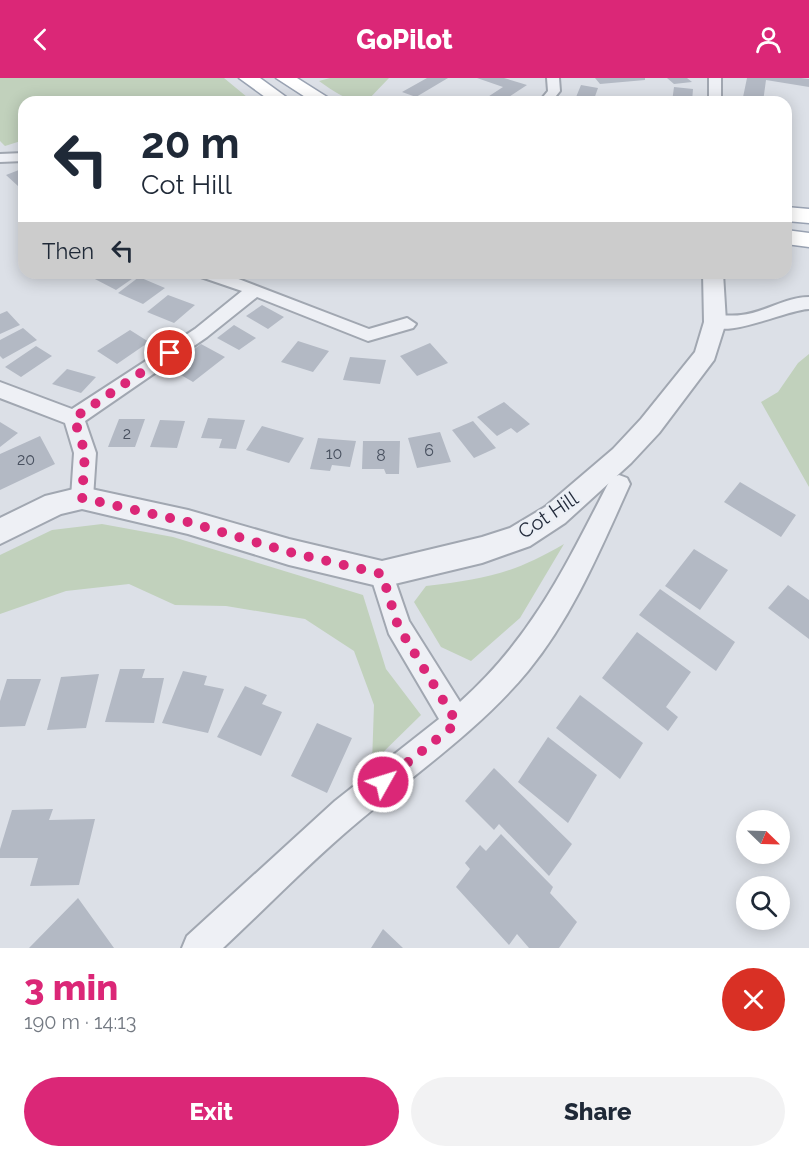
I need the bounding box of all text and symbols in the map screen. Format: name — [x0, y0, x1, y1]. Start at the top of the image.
icon: back — [24, 23, 57, 56]
icon: person — [752, 23, 785, 56]
text: GoPilot — [356, 24, 453, 55]
text: 20 m — [141, 119, 240, 168]
icon: left — [42, 120, 120, 198]
text: Cot Hill — [141, 169, 232, 200]
icon: left — [106, 234, 139, 267]
text: Then — [42, 238, 94, 264]
pin — [144, 327, 195, 378]
icon: arrive — [153, 336, 186, 369]
house number: 2 — [123, 424, 131, 443]
house number: 6 — [424, 441, 434, 460]
house number: 10 — [326, 444, 342, 463]
house number: 8 — [376, 446, 386, 465]
house number: 20 — [17, 450, 35, 469]
street label: Cot Hill — [513, 486, 583, 544]
position arrow — [351, 750, 415, 814]
north arrow — [736, 810, 790, 864]
map controls — [736, 810, 790, 930]
button: search — [736, 876, 790, 930]
text: 3 min — [24, 966, 118, 1008]
button: close — [722, 968, 785, 1031]
text: 190 m · 14:13 — [24, 1010, 136, 1034]
button: Exit — [24, 1077, 399, 1146]
button: Share — [411, 1077, 785, 1146]

